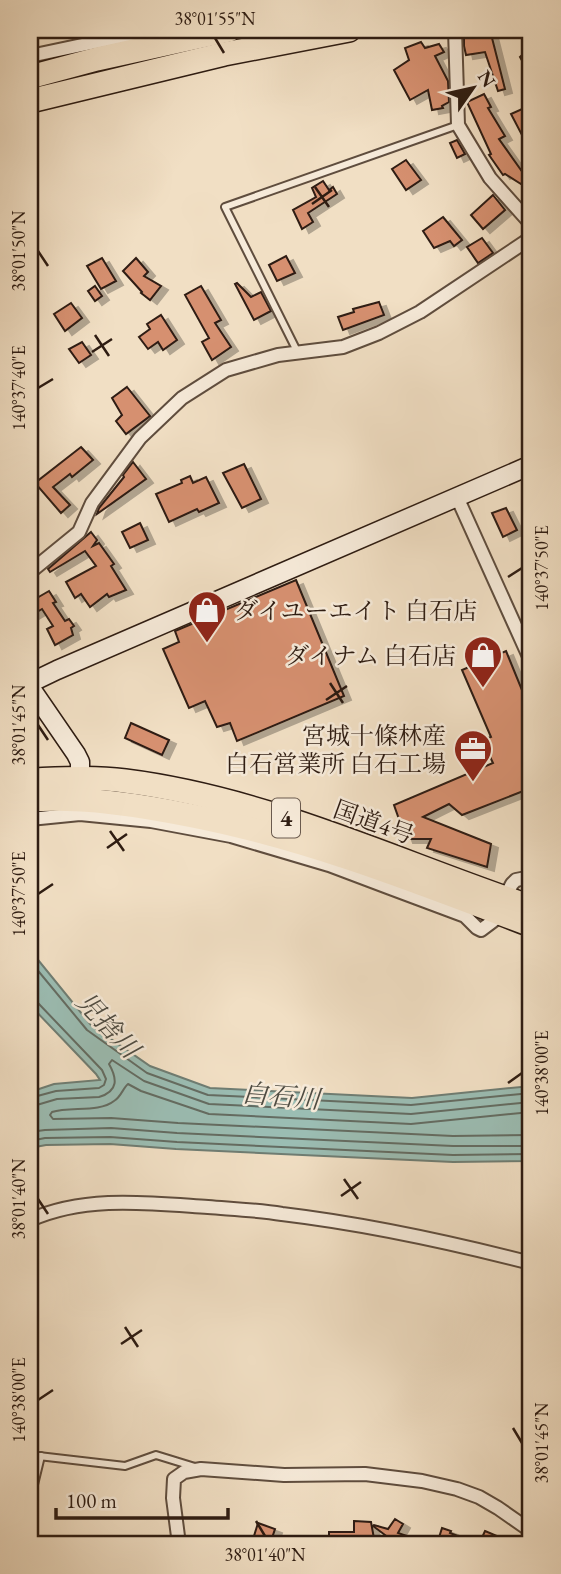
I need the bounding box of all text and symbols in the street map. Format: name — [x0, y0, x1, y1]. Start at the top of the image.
text: 38°01'55"N — [175, 7, 256, 30]
north arrow — [438, 52, 508, 122]
text: N — [472, 65, 502, 93]
text: 38°01'50"N — [7, 210, 30, 291]
text: 140°37'40"E — [7, 345, 30, 431]
text: 140°37'50"E — [530, 525, 553, 611]
shop icon: ダイユーエイト 白石店 — [186, 589, 228, 644]
place label: ダイユーエイト 白石店 — [234, 595, 477, 626]
shop icon: ダイナム 白石店 — [462, 634, 504, 689]
place label: ダイナム 白石店 — [285, 640, 456, 671]
text: 38°01'45"N — [7, 684, 30, 765]
place label: 宮城十條林産 白石営業所 白石工場 — [225, 720, 446, 779]
office icon: 宮城十條林産 白石営業所 白石工場 — [452, 728, 494, 783]
street label: 国道4号 — [329, 793, 419, 851]
road number: 4 — [272, 798, 300, 838]
text: 140°37'50"E — [7, 851, 30, 937]
water label: 児捨川 — [69, 985, 149, 1067]
text: 140°38'00"E — [530, 1030, 553, 1116]
water label: 白石川 — [241, 1076, 324, 1117]
text: 38°01'40"N — [7, 1158, 30, 1239]
text: 140°38'00"E — [7, 1357, 30, 1443]
text: 38°01'45"N — [530, 1402, 553, 1483]
scale bar — [56, 1476, 228, 1520]
text: 100 m — [66, 1487, 117, 1514]
text: 38°01'40"N — [225, 1543, 306, 1566]

